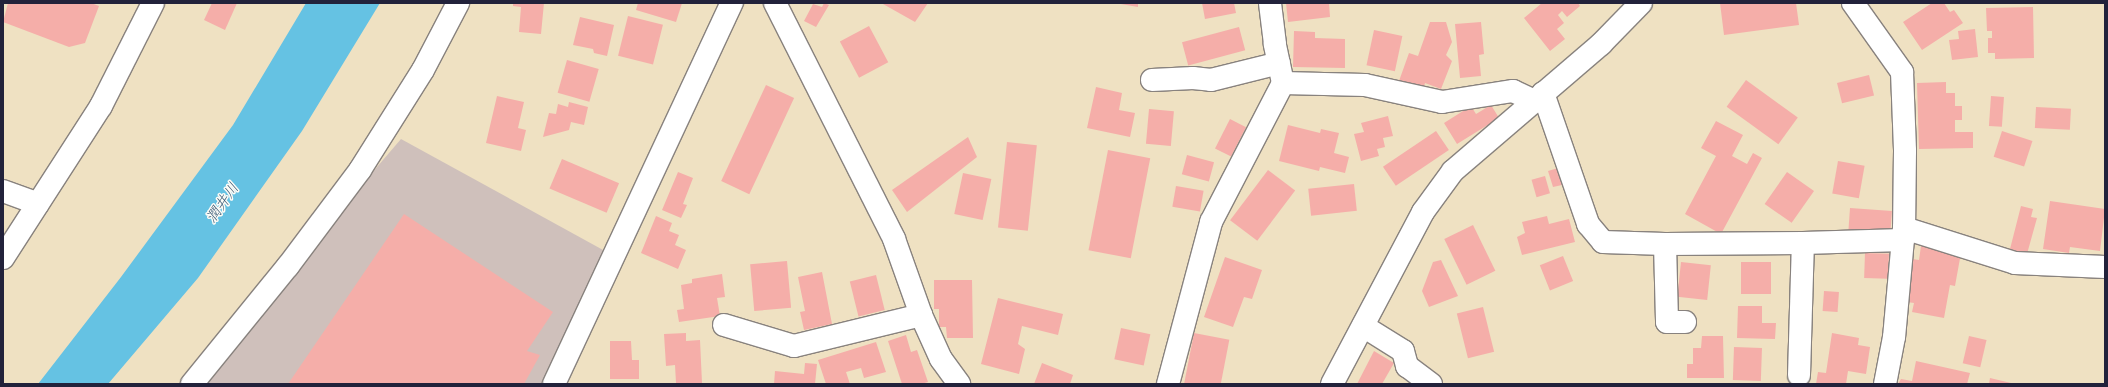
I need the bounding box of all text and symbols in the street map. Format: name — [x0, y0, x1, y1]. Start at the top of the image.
water label: 潤井川 — [201, 178, 241, 226]

